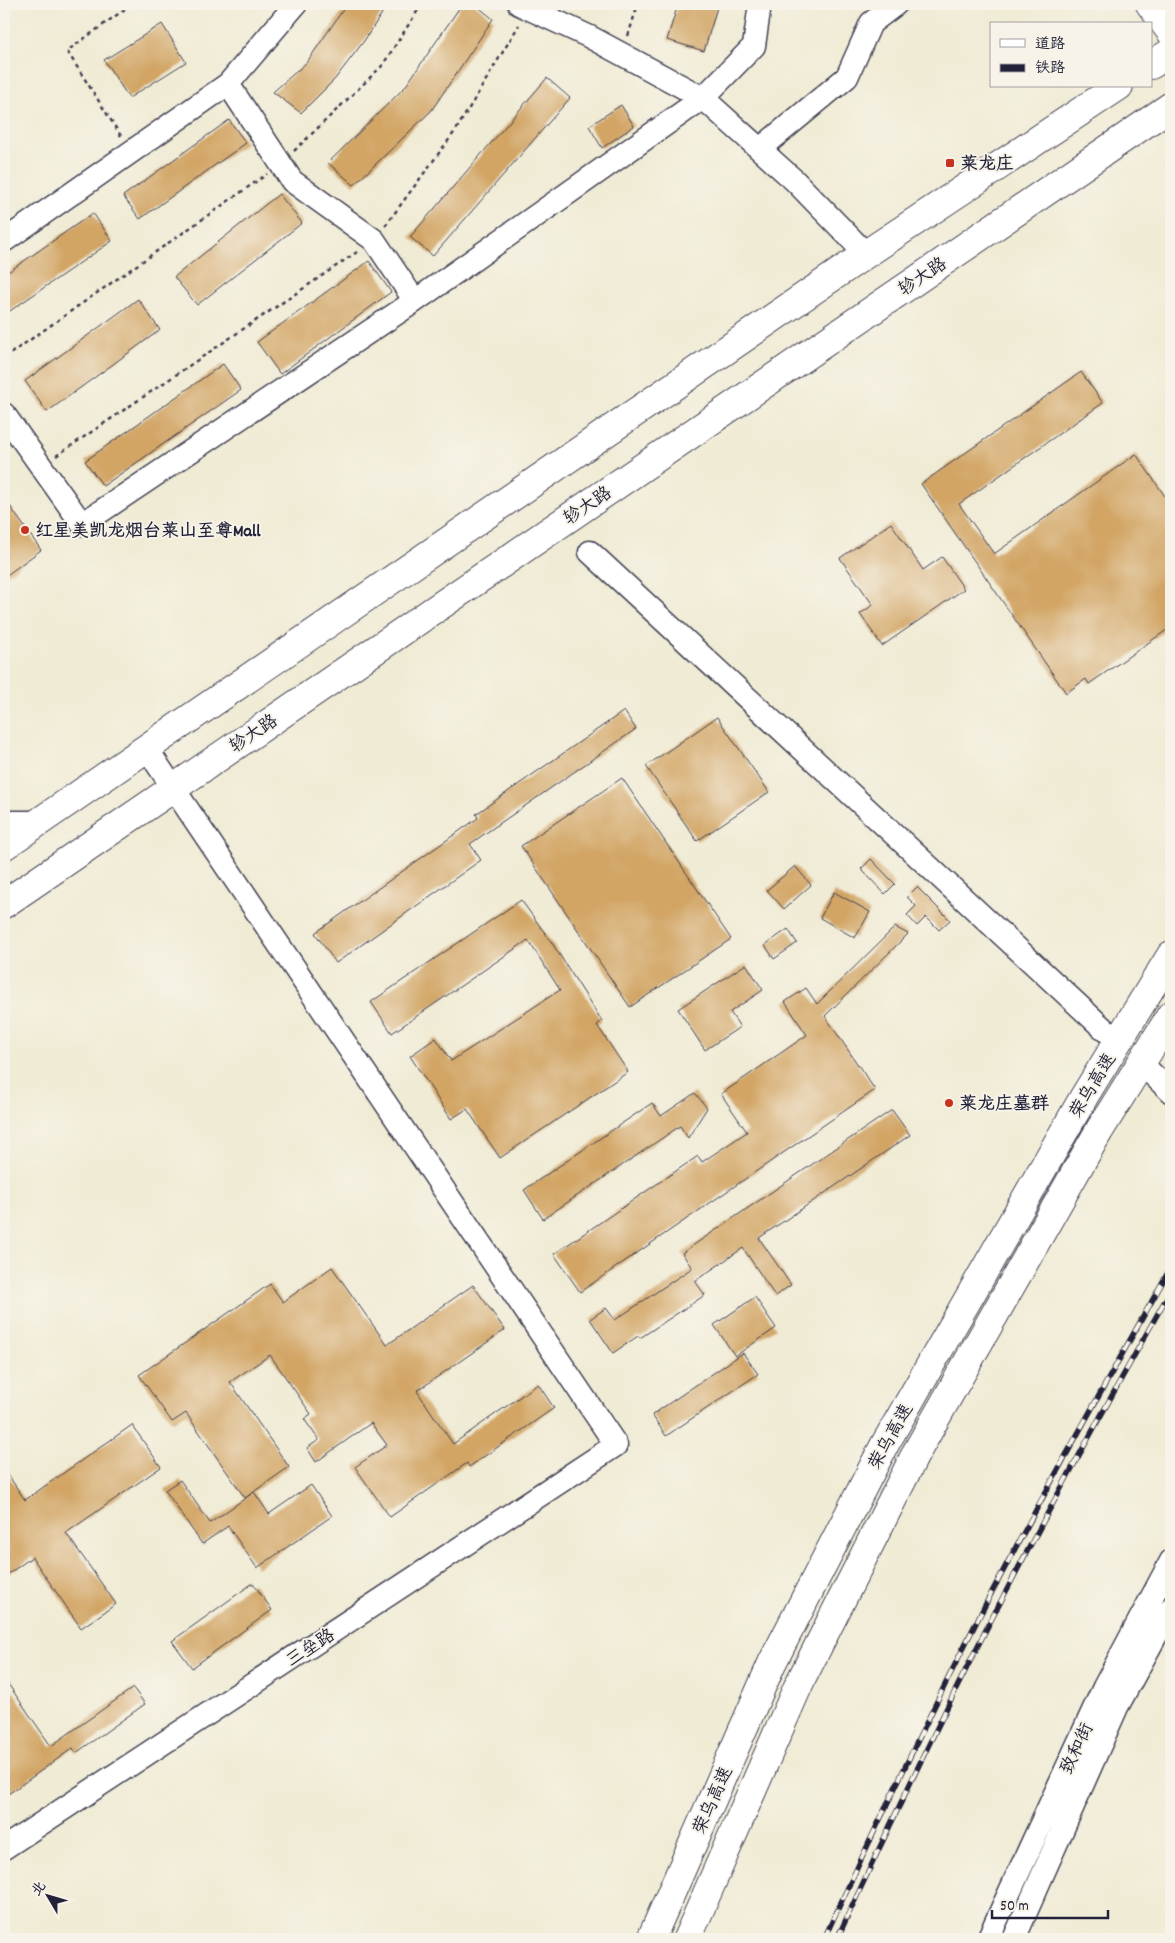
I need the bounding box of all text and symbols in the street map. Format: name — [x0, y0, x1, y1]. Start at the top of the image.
legend — [990, 22, 1152, 88]
text: 道路 — [1035, 34, 1065, 56]
text: 铁路 — [1035, 58, 1065, 80]
place label: 莱龙庄 — [960, 153, 1014, 178]
marker: 莱龙庄 — [944, 157, 956, 169]
street label: 轸大路 — [894, 253, 953, 304]
street label: 轸大路 — [559, 482, 618, 533]
place label: 红星美凯龙烟台莱山至尊Mall — [35, 520, 261, 545]
marker: 红星美凯龙烟台莱山至尊Mall — [19, 524, 31, 536]
street label: 轸大路 — [225, 710, 284, 761]
street label: 荣乌高速 — [1065, 1049, 1123, 1124]
place label: 莱龙庄墓群 — [959, 1093, 1049, 1118]
marker: 莱龙庄墓群 — [943, 1097, 955, 1109]
street label: 荣乌高速 — [864, 1400, 921, 1475]
street label: 三垒路 — [282, 1624, 341, 1674]
street label: 致和街 — [1056, 1719, 1101, 1779]
street label: 荣乌高速 — [688, 1763, 740, 1839]
north arrow — [22, 1870, 72, 1920]
text: 北 — [27, 1878, 52, 1901]
scale bar — [992, 1888, 1109, 1920]
text: 50 m — [1000, 1896, 1029, 1918]

